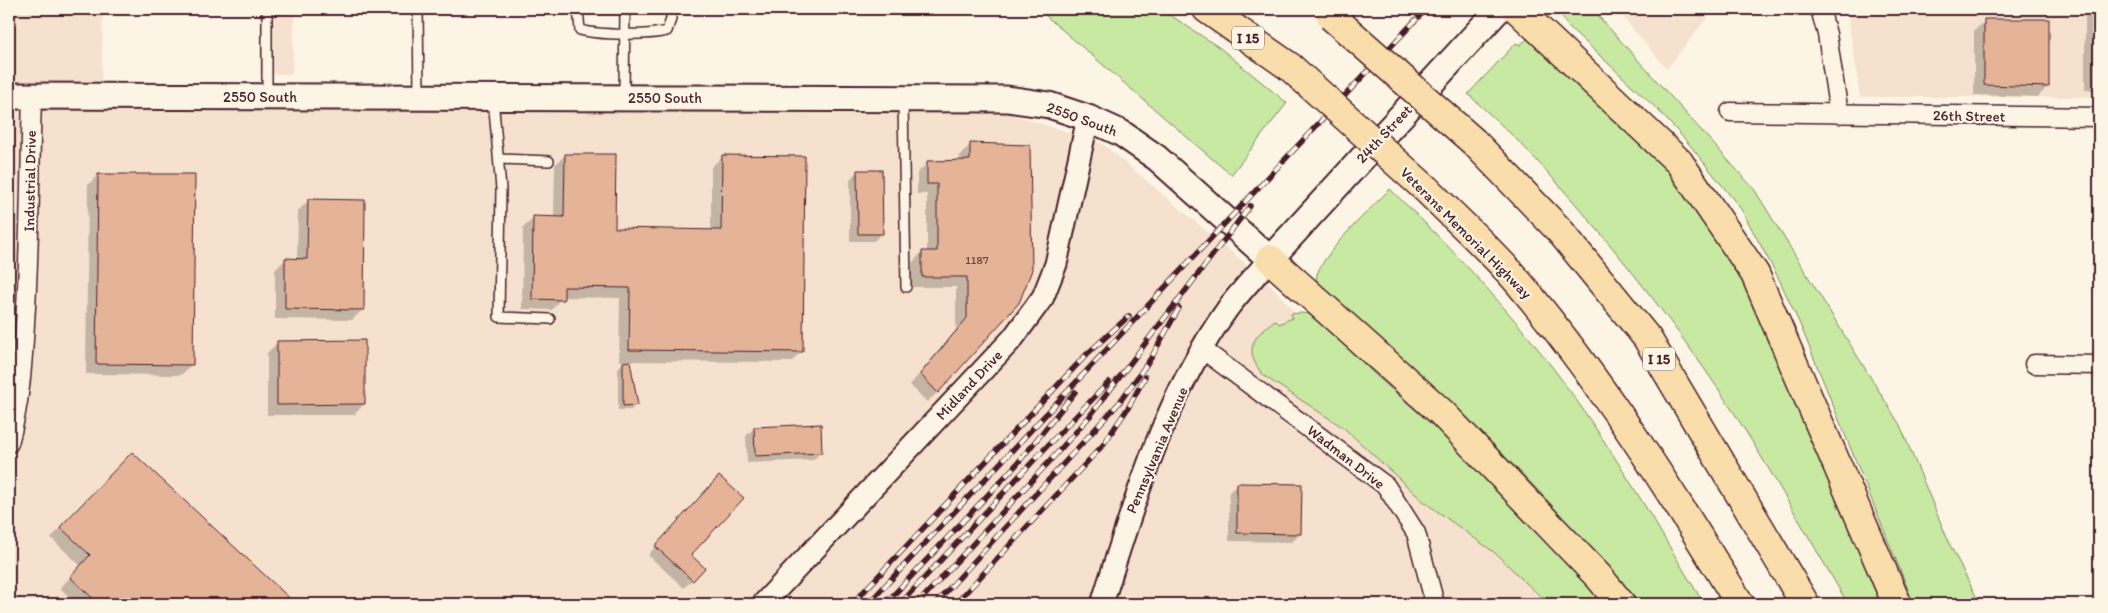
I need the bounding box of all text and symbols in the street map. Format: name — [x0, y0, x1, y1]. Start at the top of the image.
road number: I 15 — [1232, 26, 1264, 49]
street label: 2550 South — [223, 88, 297, 106]
street label: 2550 South — [628, 89, 702, 107]
street label: 2550 South — [1044, 98, 1120, 140]
street label: 24th Street — [1352, 101, 1416, 167]
street label: 26th Street — [1933, 106, 2006, 126]
street label: Industrial Drive — [20, 130, 40, 232]
street label: Veterans Memorial Highway — [1396, 163, 1536, 303]
house number: 1187 — [965, 253, 989, 267]
street label: Midland Drive — [932, 346, 1006, 424]
road number: I 15 — [1643, 348, 1675, 370]
street label: Pennsylvania Avenue — [1122, 384, 1192, 516]
street label: Wadman Drive — [1304, 421, 1388, 493]

